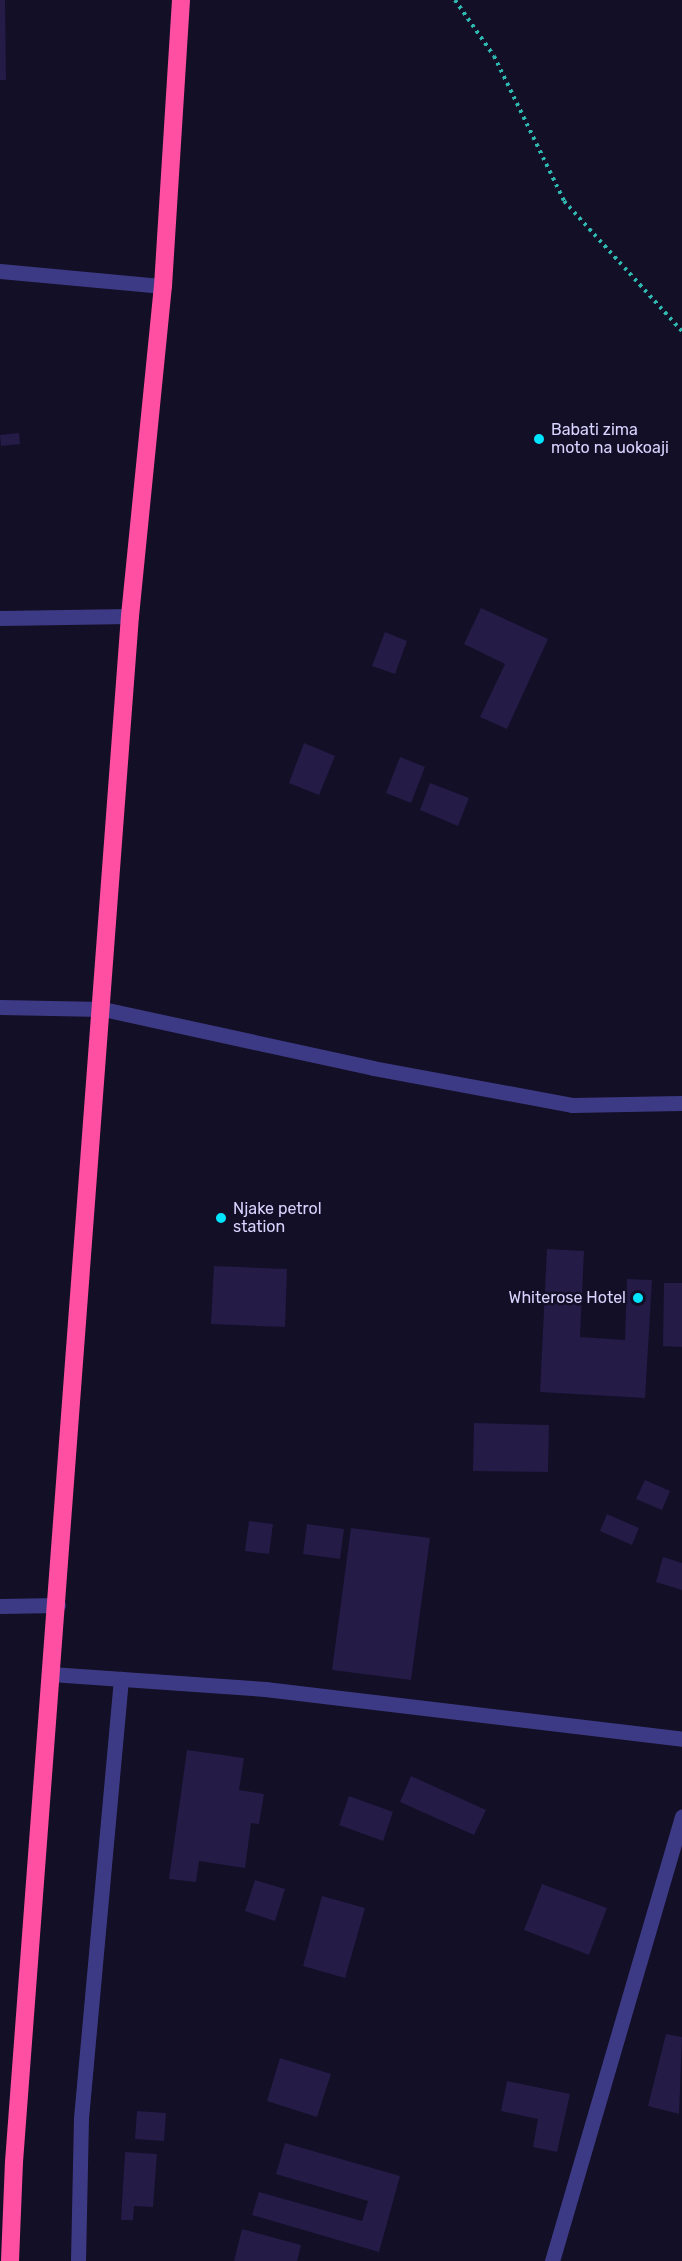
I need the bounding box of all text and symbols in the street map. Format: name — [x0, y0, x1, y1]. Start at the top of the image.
place label: Babati zima moto na uokoaji — [551, 420, 669, 458]
marker: Babati zima moto na uokoaji — [532, 432, 546, 446]
place label: Njake petrol station — [233, 1199, 322, 1237]
marker: Njake petrol station — [214, 1211, 228, 1225]
place label: Whiterose Hotel — [509, 1288, 626, 1308]
marker: Whiterose Hotel — [631, 1291, 645, 1305]

